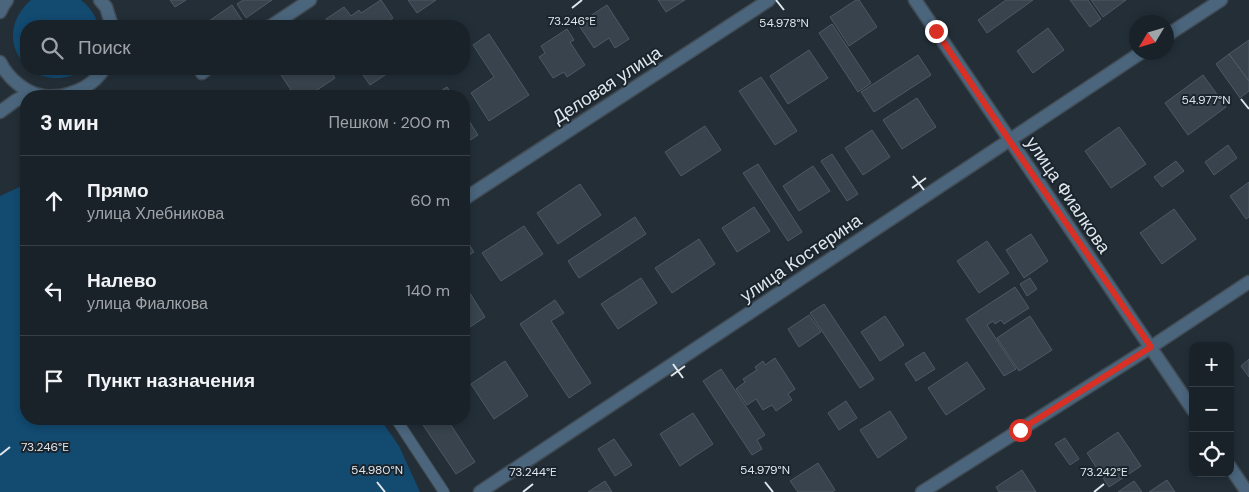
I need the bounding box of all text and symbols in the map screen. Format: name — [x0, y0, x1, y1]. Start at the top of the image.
text: 73.246°E — [548, 13, 596, 29]
text: 54.978°N — [759, 15, 809, 31]
north arrow — [1129, 15, 1174, 60]
search box — [20, 20, 470, 75]
route end — [925, 20, 948, 43]
icon: search — [38, 34, 66, 62]
text: Поиск — [78, 35, 131, 60]
street label: Деловая улица — [548, 40, 667, 129]
text: 54.977°N — [1181, 92, 1231, 108]
text: 3 мин — [40, 109, 99, 137]
text: Пешком · 200 m — [329, 112, 450, 133]
street label: улица Фиалкова — [1020, 132, 1117, 259]
text: Прямо — [87, 178, 149, 203]
icon: ahead — [40, 187, 68, 215]
text: 60 m — [410, 190, 450, 211]
text: улица Хлебникова — [87, 203, 224, 224]
street label: улица Костерина — [735, 208, 867, 308]
text: Налево — [87, 268, 157, 293]
icon: left — [40, 277, 68, 305]
text: 140 m — [406, 280, 450, 301]
text: улица Фиалкова — [87, 293, 208, 314]
map controls — [1189, 342, 1234, 477]
button: + — [1189, 342, 1234, 387]
icon: arrive — [40, 367, 68, 395]
text: Пункт назначения — [87, 368, 255, 393]
button: − — [1189, 387, 1234, 432]
route start — [1009, 419, 1032, 442]
button: locate — [1189, 432, 1234, 477]
text: 73.246°E — [21, 439, 69, 455]
text: 54.980°N — [351, 462, 403, 478]
text: 54.979°N — [740, 462, 790, 478]
text: 73.244°E — [509, 464, 557, 480]
text: 73.242°E — [1080, 464, 1128, 480]

